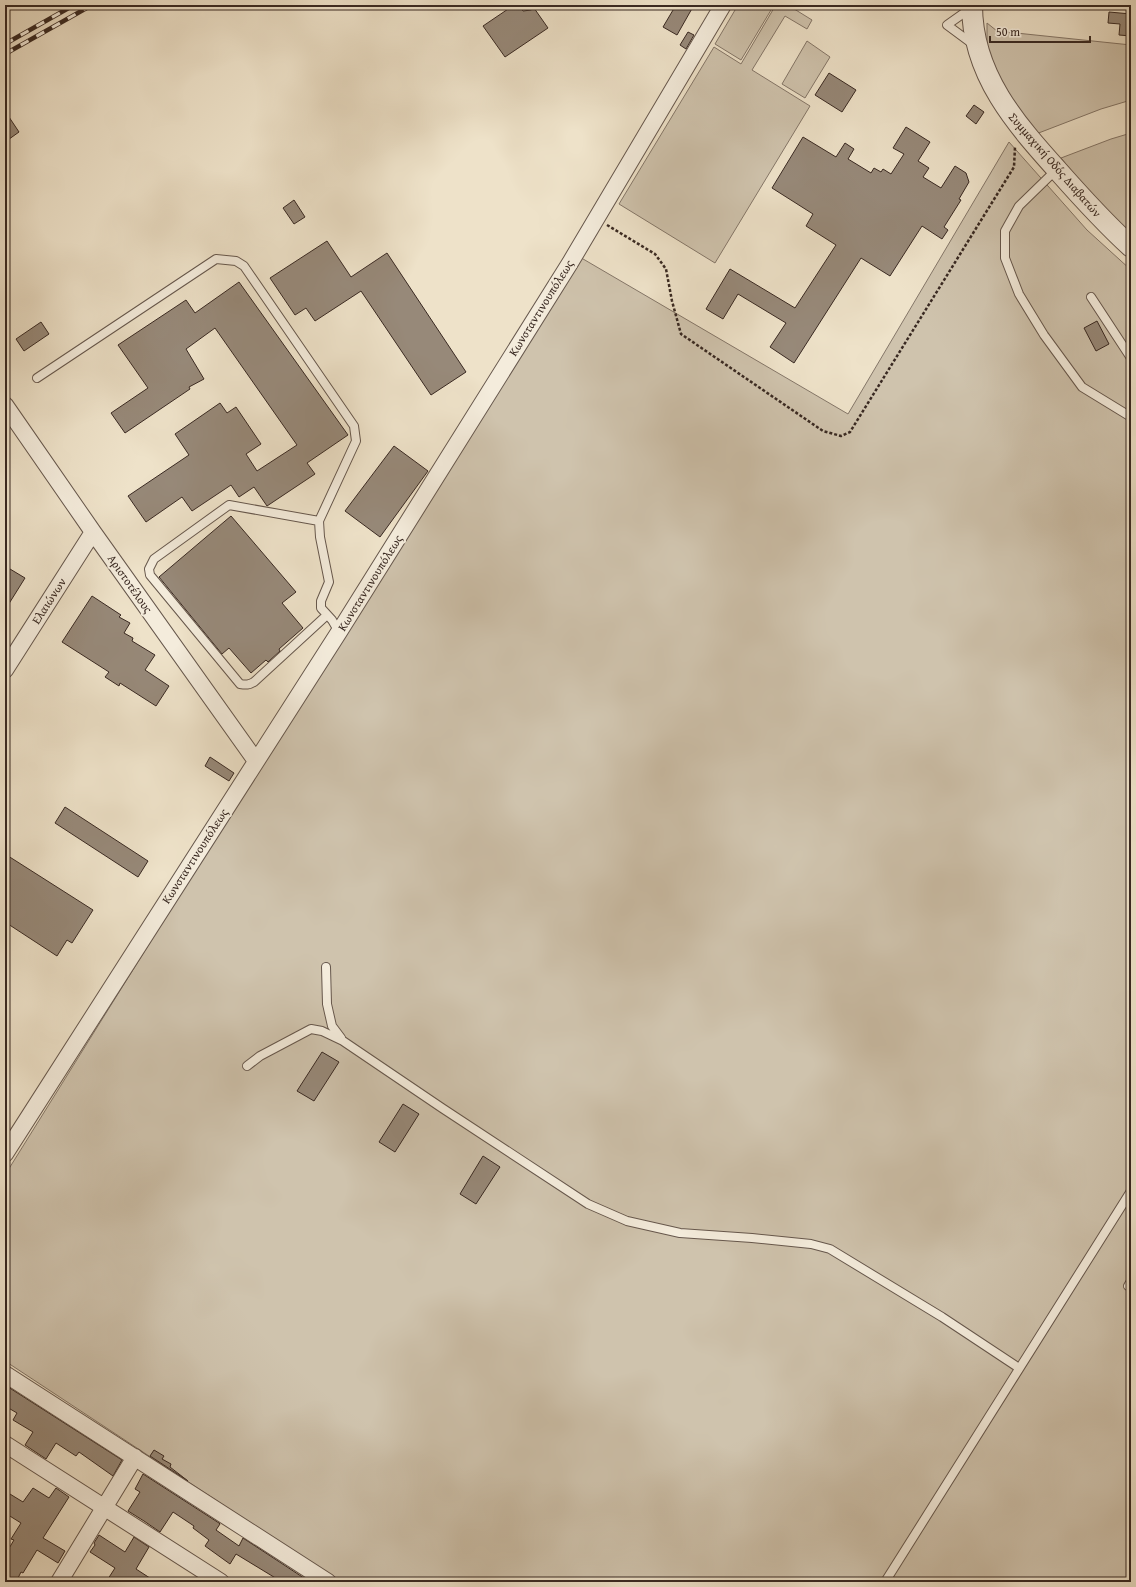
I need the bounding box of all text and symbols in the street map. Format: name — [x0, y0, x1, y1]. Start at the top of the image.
scale bar — [990, 18, 1090, 44]
text: 50 m — [996, 23, 1020, 40]
street label: Συμμαχική Οδός Διαβατών — [1005, 109, 1106, 221]
street label: Κωνσταντινουπόλεως — [504, 256, 577, 359]
street label: Κωνσταντινουπόλεως — [333, 531, 406, 634]
street label: Αριστοτέλους — [104, 551, 157, 617]
street label: Ελαιώνων — [27, 574, 70, 627]
street label: Κωνσταντινουπόλεως — [157, 805, 232, 907]

